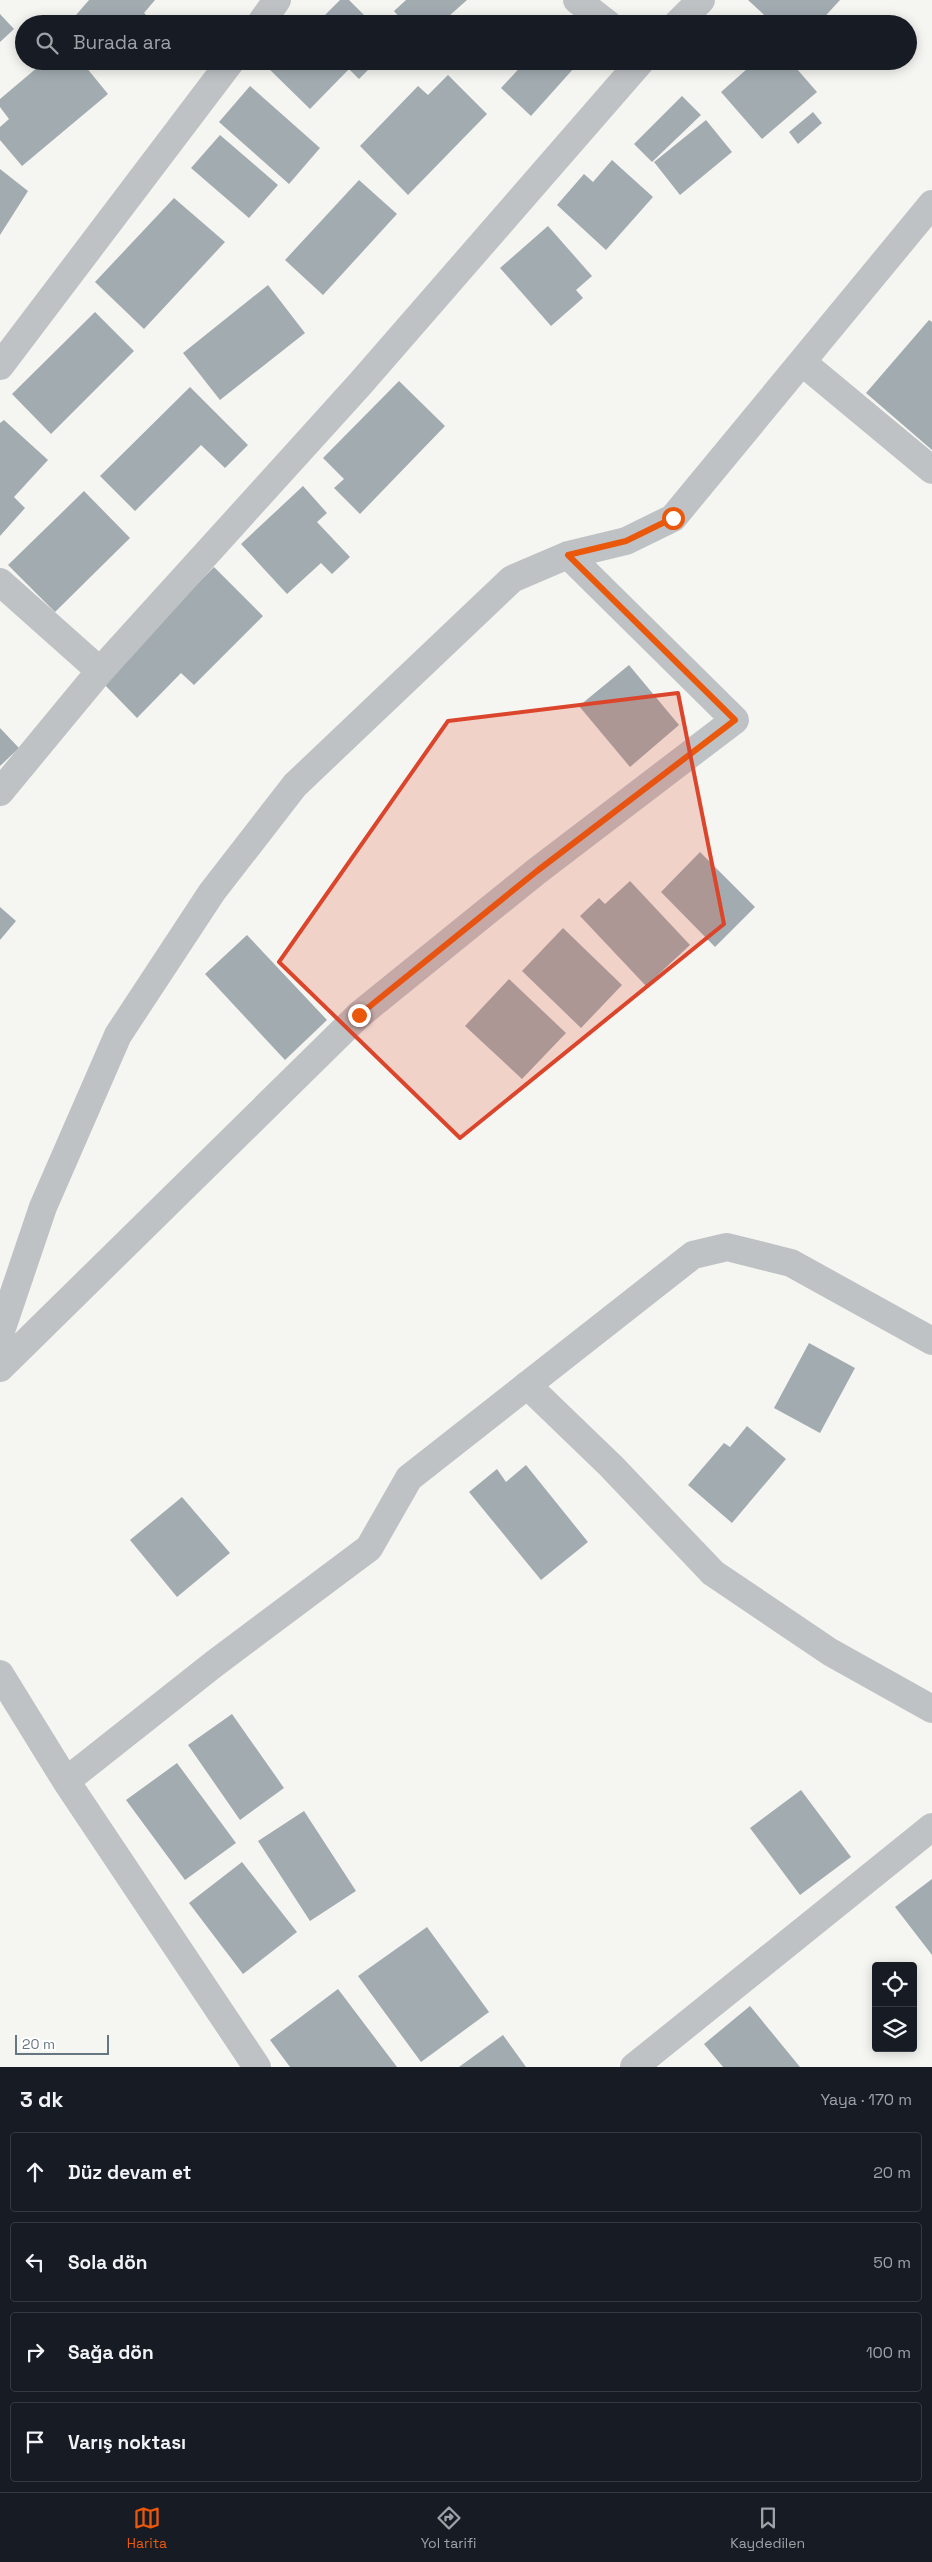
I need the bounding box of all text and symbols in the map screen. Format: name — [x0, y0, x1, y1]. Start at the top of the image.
search box — [15, 15, 917, 70]
icon: search — [33, 29, 61, 57]
text: Burada ara — [73, 30, 171, 55]
route start — [662, 507, 685, 530]
route end — [348, 1004, 371, 1027]
map controls — [872, 1962, 917, 2052]
button: locate — [872, 1962, 917, 2007]
button: layers — [872, 2007, 917, 2052]
scale bar — [15, 2032, 109, 2055]
text: 20 m — [22, 2035, 55, 2053]
text: 3 dk — [20, 2086, 63, 2113]
text: Yaya · 170 m — [821, 2089, 912, 2110]
icon: ahead — [21, 2158, 49, 2186]
text: Düz devam et — [68, 2160, 191, 2185]
text: 20 m — [873, 2162, 911, 2183]
icon: left — [21, 2248, 49, 2276]
text: Sola dön — [68, 2250, 147, 2275]
text: 50 m — [873, 2252, 911, 2273]
icon: right — [21, 2338, 49, 2366]
text: Sağa dön — [68, 2340, 154, 2365]
text: 100 m — [866, 2342, 911, 2363]
icon: arrive — [21, 2428, 49, 2456]
text: Varış noktası — [68, 2430, 186, 2455]
tab: Harita — [127, 2504, 167, 2552]
tab: Yol tarifi — [421, 2504, 477, 2552]
tab: Kaydedilen — [730, 2504, 805, 2552]

